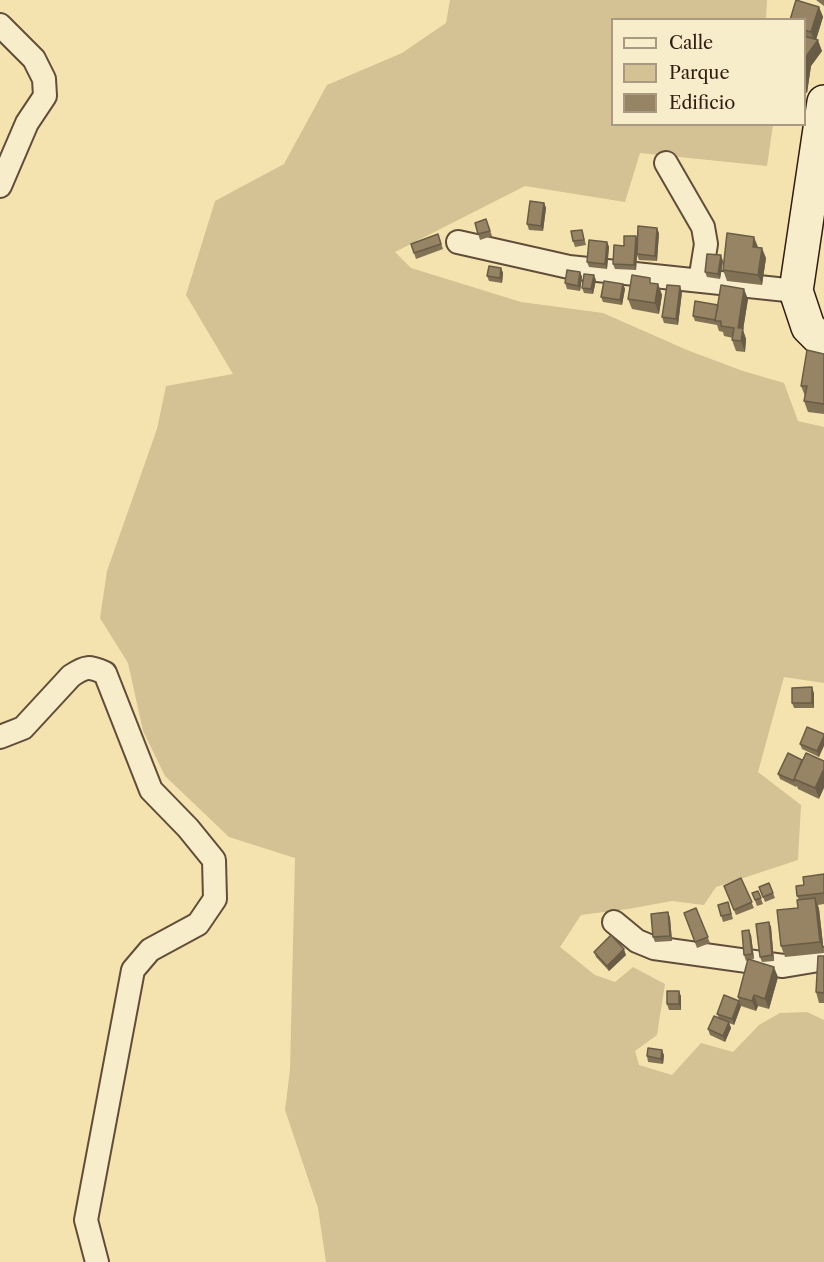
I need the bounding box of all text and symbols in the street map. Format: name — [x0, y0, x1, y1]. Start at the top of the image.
legend — [611, 18, 806, 126]
text: Calle — [669, 32, 713, 54]
text: Parque — [669, 62, 730, 84]
text: Edificio — [669, 92, 735, 114]

